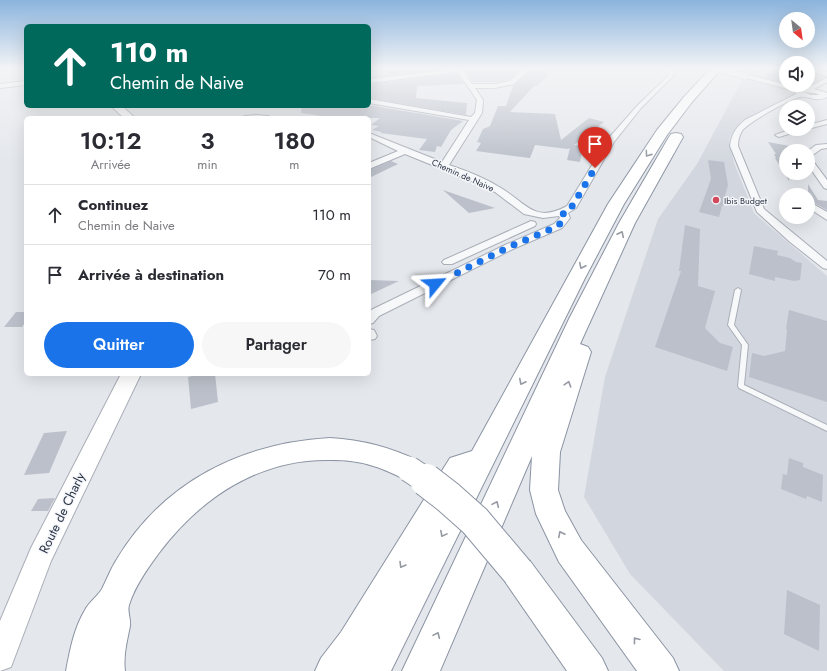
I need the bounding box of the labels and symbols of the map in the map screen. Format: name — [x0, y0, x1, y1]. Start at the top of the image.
north arrow — [779, 12, 815, 48]
pin — [578, 127, 612, 168]
one-way arrow — [645, 150, 653, 157]
street label: Chemin de Naive — [430, 155, 497, 195]
place label: Ibis Budget — [724, 194, 768, 207]
marker: Ibis Budget — [711, 195, 721, 205]
one-way arrow — [617, 231, 624, 238]
one-way arrow — [579, 262, 587, 269]
position arrow — [414, 263, 456, 305]
one-way arrow — [519, 377, 527, 385]
one-way arrow — [564, 381, 572, 388]
street label: Route de Charly — [34, 469, 90, 557]
one-way arrow — [492, 501, 500, 508]
one-way arrow — [440, 530, 447, 537]
one-way arrow — [558, 531, 566, 539]
one-way arrow — [399, 561, 406, 568]
one-way arrow — [432, 632, 440, 640]
one-way arrow — [634, 638, 641, 645]

